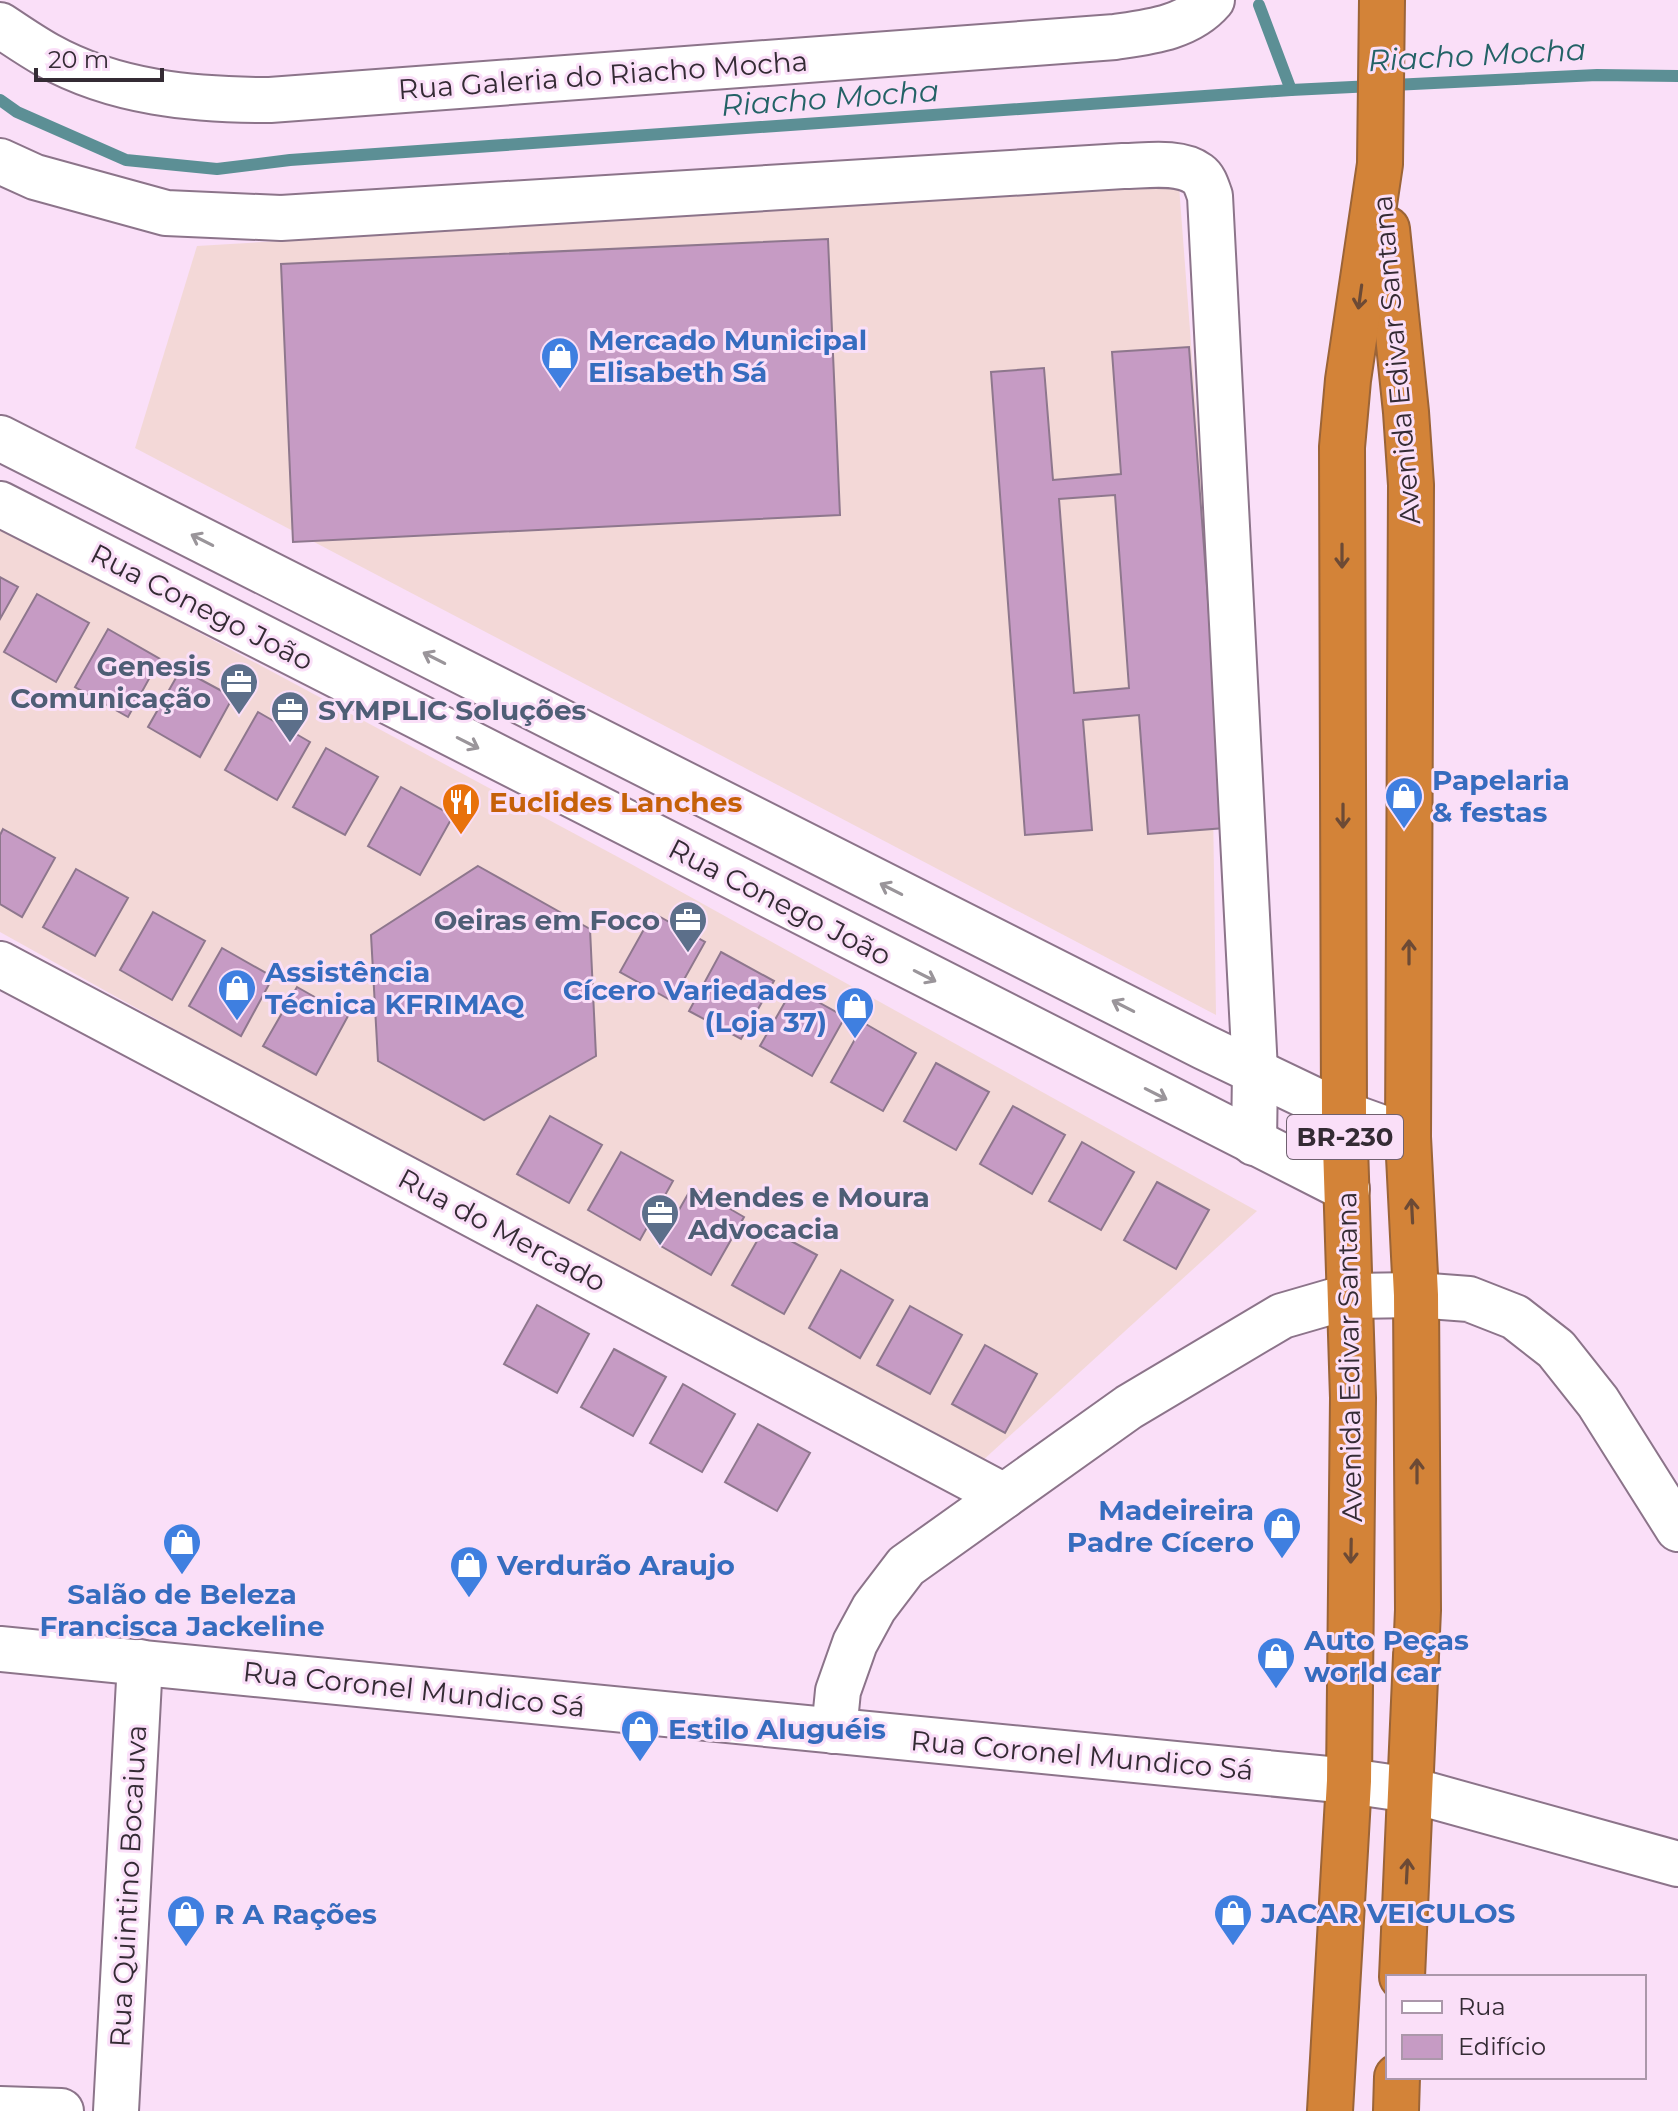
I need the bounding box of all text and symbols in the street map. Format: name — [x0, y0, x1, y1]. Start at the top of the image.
water label: Riacho Mocha — [1367, 31, 1587, 79]
scale bar — [36, 32, 162, 82]
street label: Rua Galeria do Riacho Mocha — [397, 44, 809, 106]
text: 20 m — [48, 45, 109, 74]
water label: Riacho Mocha — [720, 72, 940, 124]
street label: Avenida Edivar Santana — [1365, 194, 1427, 526]
one-way arrow — [1352, 284, 1367, 309]
place label: Mercado Municipal Elisabeth Sá — [588, 323, 867, 389]
shop icon: Mercado Municipal Elisabeth Sá — [539, 335, 581, 390]
one-way arrow — [191, 532, 215, 548]
street label: Rua Conego João — [85, 536, 319, 678]
one-way arrow — [1334, 542, 1350, 569]
place label: Genesis Comunicação — [10, 649, 211, 715]
one-way arrow — [423, 649, 447, 665]
office icon: Genesis Comunicação — [218, 661, 260, 716]
office icon: SYMPLIC Soluções — [269, 689, 311, 744]
place label: SYMPLIC Soluções — [318, 693, 587, 727]
one-way arrow — [456, 736, 480, 752]
place label: Papelaria & festas — [1432, 763, 1570, 829]
shop icon: Papelaria & festas — [1383, 775, 1425, 830]
restaurant icon: Euclides Lanches — [440, 781, 482, 836]
place label: Euclides Lanches — [489, 785, 742, 819]
one-way arrow — [1335, 802, 1351, 829]
street label: Rua Conego João — [663, 831, 897, 973]
one-way arrow — [880, 880, 904, 896]
office icon: Oeiras em Foco — [667, 899, 709, 954]
place label: Oeiras em Foco — [434, 903, 660, 937]
one-way arrow — [1401, 939, 1417, 966]
place label: Assistência Técnica KFRIMAQ — [264, 955, 525, 1021]
shop icon: Assistência Técnica KFRIMAQ — [216, 967, 258, 1022]
one-way arrow — [912, 969, 936, 984]
place label: Cícero Variedades (Loja 37) — [563, 973, 827, 1039]
shop icon: Cícero Variedades (Loja 37) — [834, 985, 876, 1040]
one-way arrow — [1112, 998, 1136, 1013]
one-way arrow — [1144, 1087, 1168, 1102]
road number: BR-230 — [1287, 1115, 1403, 1159]
street label: Rua do Mercado — [392, 1161, 612, 1299]
place label: Mendes e Moura Advocacia — [687, 1180, 930, 1246]
street label: Avenida Edivar Santana — [1329, 1191, 1369, 1523]
office icon: Mendes e Moura Advocacia — [639, 1192, 681, 1247]
one-way arrow — [1404, 1198, 1419, 1225]
one-way arrow — [1409, 1458, 1425, 1485]
place label: Madeireira Padre Cícero — [1067, 1493, 1254, 1559]
shop icon: Madeireira Padre Cícero — [1261, 1505, 1303, 1560]
shop icon: Salão de Beleza Francisca Jackeline — [161, 1521, 203, 1576]
one-way arrow — [1343, 1537, 1359, 1564]
shop icon: Verdurão Araujo — [448, 1544, 490, 1599]
place label: Verdurão Araujo — [496, 1548, 735, 1582]
place label: Salão de Beleza Francisca Jackeline — [39, 1577, 325, 1643]
place label: Auto Peças world car — [1303, 1623, 1469, 1689]
shop icon: Auto Peças world car — [1255, 1635, 1297, 1690]
street label: Rua Coronel Mundico Sá — [241, 1654, 587, 1724]
shop icon: Estilo Aluguéis — [619, 1708, 661, 1763]
place label: Estilo Aluguéis — [668, 1712, 886, 1746]
street label: Rua Coronel Mundico Sá — [909, 1723, 1255, 1787]
street label: Rua Quintino Bocaiuva — [103, 1724, 153, 2048]
one-way arrow — [1400, 1858, 1415, 1885]
shop icon: JACAR VEICULOS — [1212, 1892, 1254, 1947]
shop icon: R A Rações — [165, 1893, 207, 1948]
place label: JACAR VEICULOS — [1260, 1896, 1516, 1930]
place label: R A Rações — [214, 1897, 377, 1931]
legend — [1386, 1975, 1646, 2079]
text: Rua — [1458, 1992, 1506, 2021]
text: Edifício — [1458, 2032, 1546, 2061]

